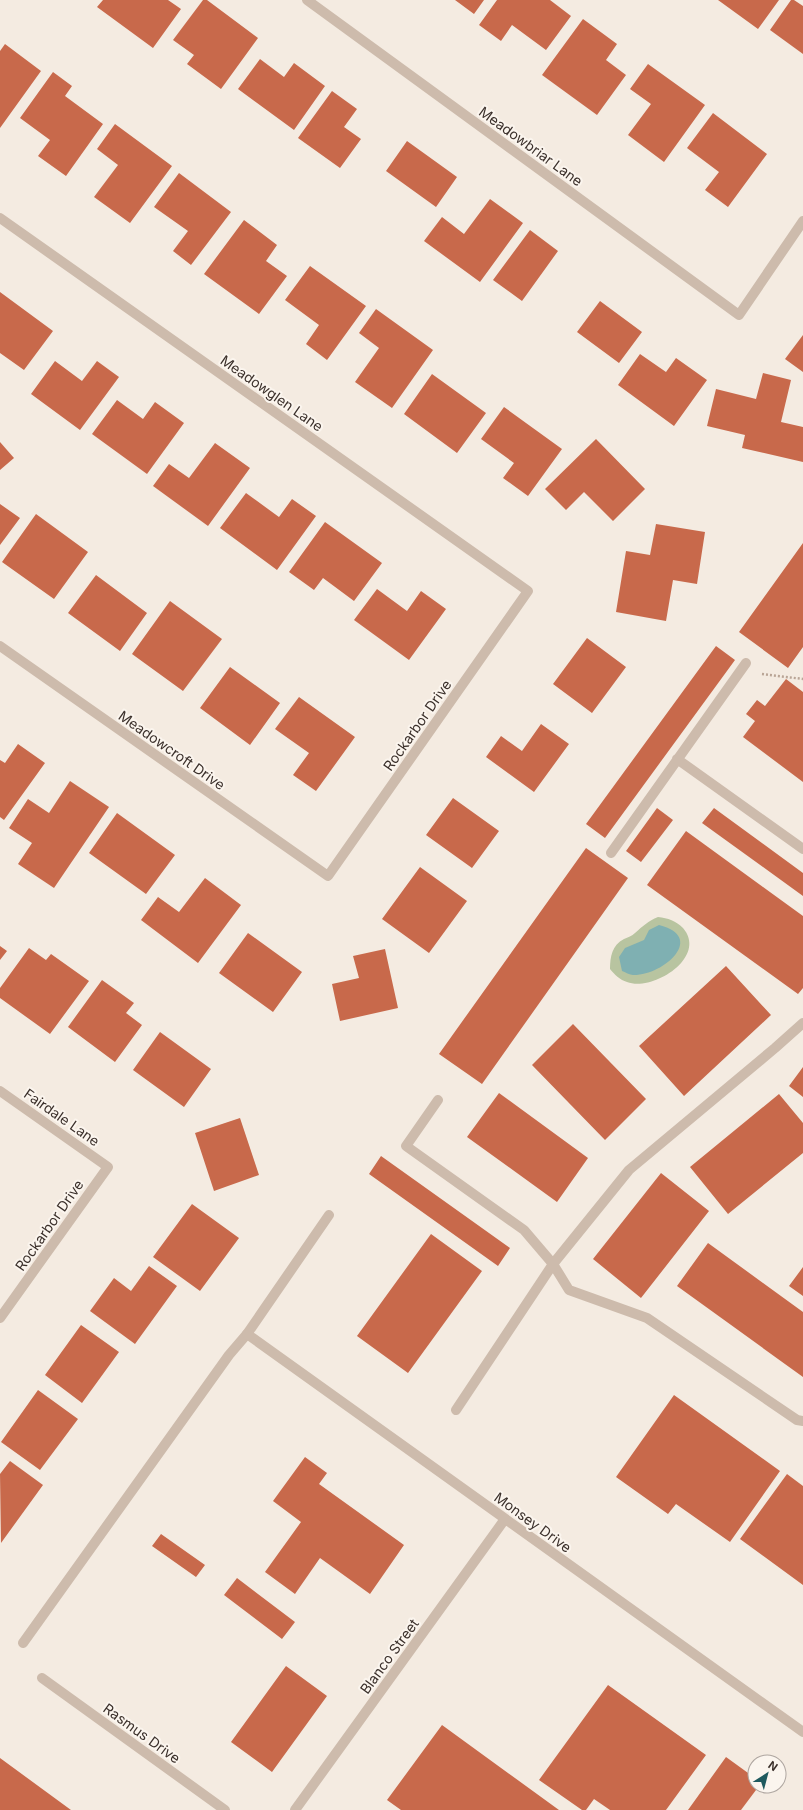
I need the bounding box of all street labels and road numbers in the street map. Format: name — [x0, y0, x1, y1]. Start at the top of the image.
street label: Meadowbriar Lane — [476, 103, 586, 189]
street label: Meadowglen Lane — [217, 351, 327, 435]
street label: Rockarbor Drive — [379, 676, 455, 774]
street label: Meadowcroft Drive — [115, 707, 229, 793]
street label: Fairdale Lane — [21, 1085, 103, 1149]
street label: Rockarbor Drive — [11, 1176, 87, 1274]
street label: Monsey Drive — [491, 1488, 575, 1556]
street label: Blanco Street — [356, 1615, 422, 1697]
street label: Rasmus Drive — [100, 1699, 184, 1767]

